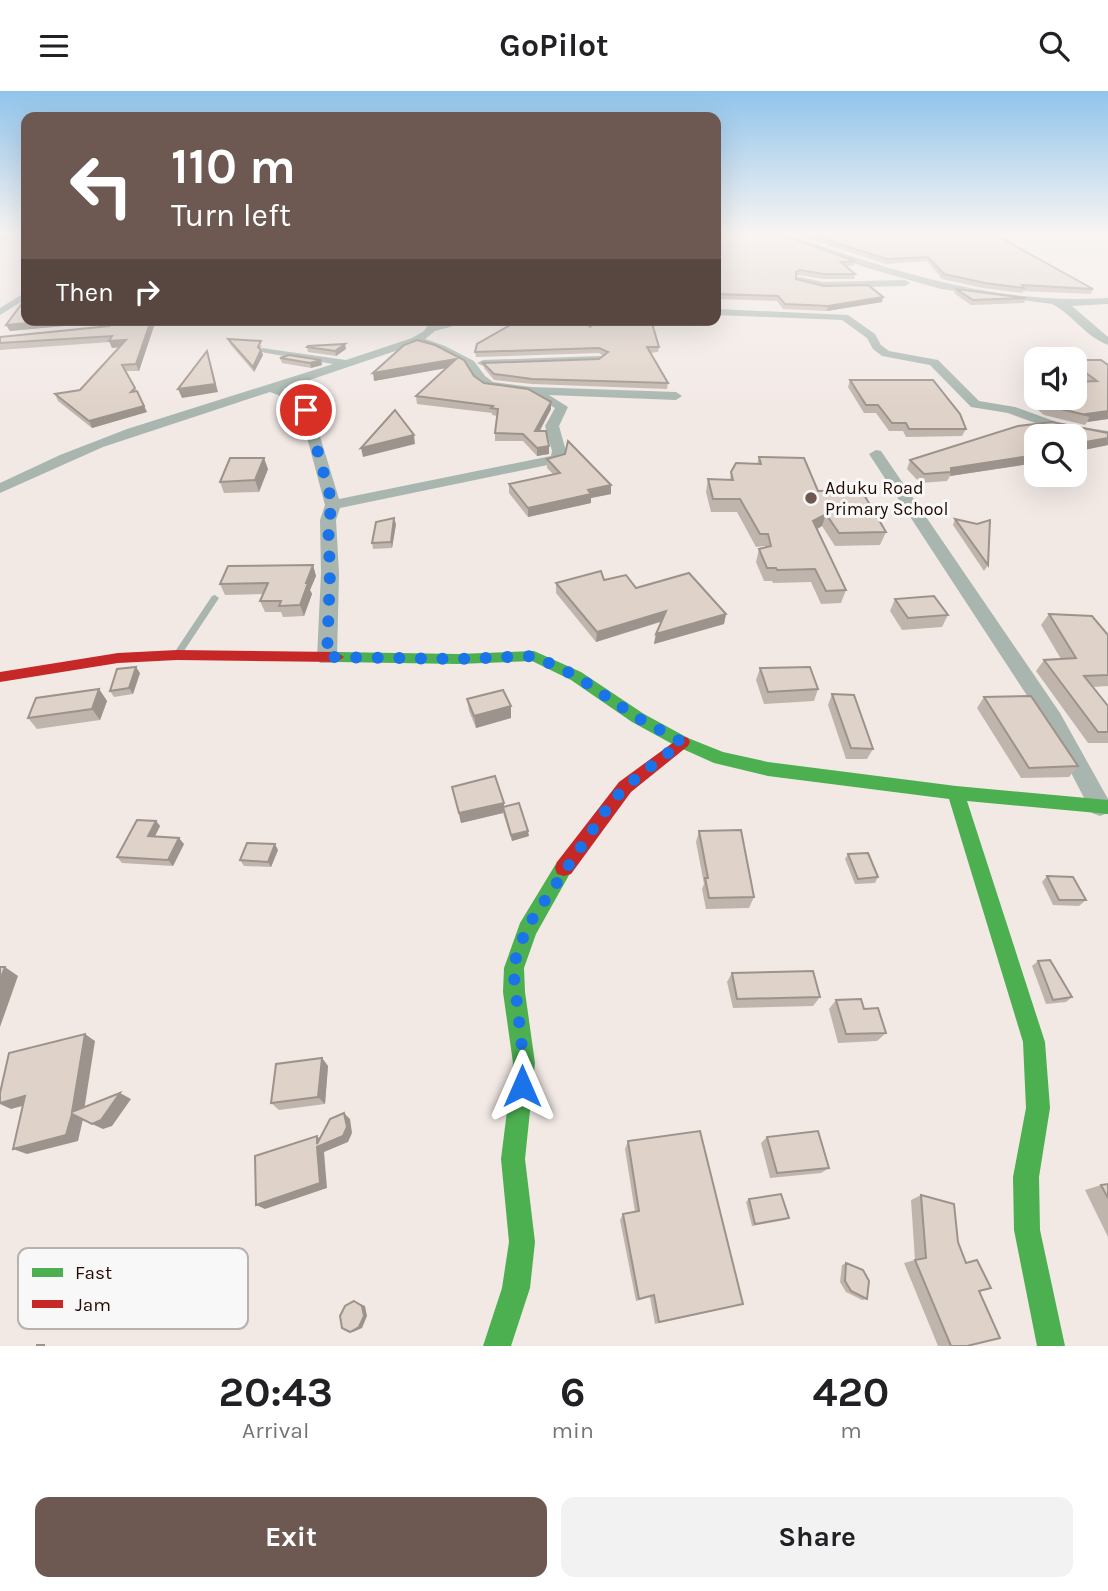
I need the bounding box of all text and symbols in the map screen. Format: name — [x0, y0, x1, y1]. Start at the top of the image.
icon: menu — [35, 27, 73, 65]
text: GoPilot — [499, 27, 609, 64]
icon: search — [1035, 27, 1073, 65]
text: 110 m — [171, 138, 296, 195]
icon: left — [56, 140, 147, 231]
text: Turn left — [171, 197, 291, 234]
icon: right — [128, 273, 166, 311]
text: Then — [56, 277, 114, 308]
map controls — [1024, 347, 1087, 487]
button: sound — [1024, 347, 1087, 410]
pin — [276, 380, 336, 440]
icon: arrive — [287, 391, 325, 429]
button: search — [1024, 424, 1087, 487]
place label: Aduku Road Primary School — [825, 477, 949, 520]
marker: Aduku Road Primary School — [803, 490, 819, 506]
position arrow — [485, 1049, 559, 1123]
legend — [18, 1248, 248, 1329]
text: Fast — [75, 1262, 112, 1284]
text: Jam — [75, 1294, 111, 1316]
text: 20:43 — [219, 1367, 333, 1417]
text: 6 — [560, 1367, 585, 1417]
text: 420 — [812, 1367, 889, 1417]
text: Arrival — [242, 1417, 309, 1444]
text: min — [552, 1417, 594, 1444]
text: m — [840, 1417, 862, 1444]
button: Exit — [35, 1497, 547, 1577]
button: Share — [561, 1497, 1073, 1577]

